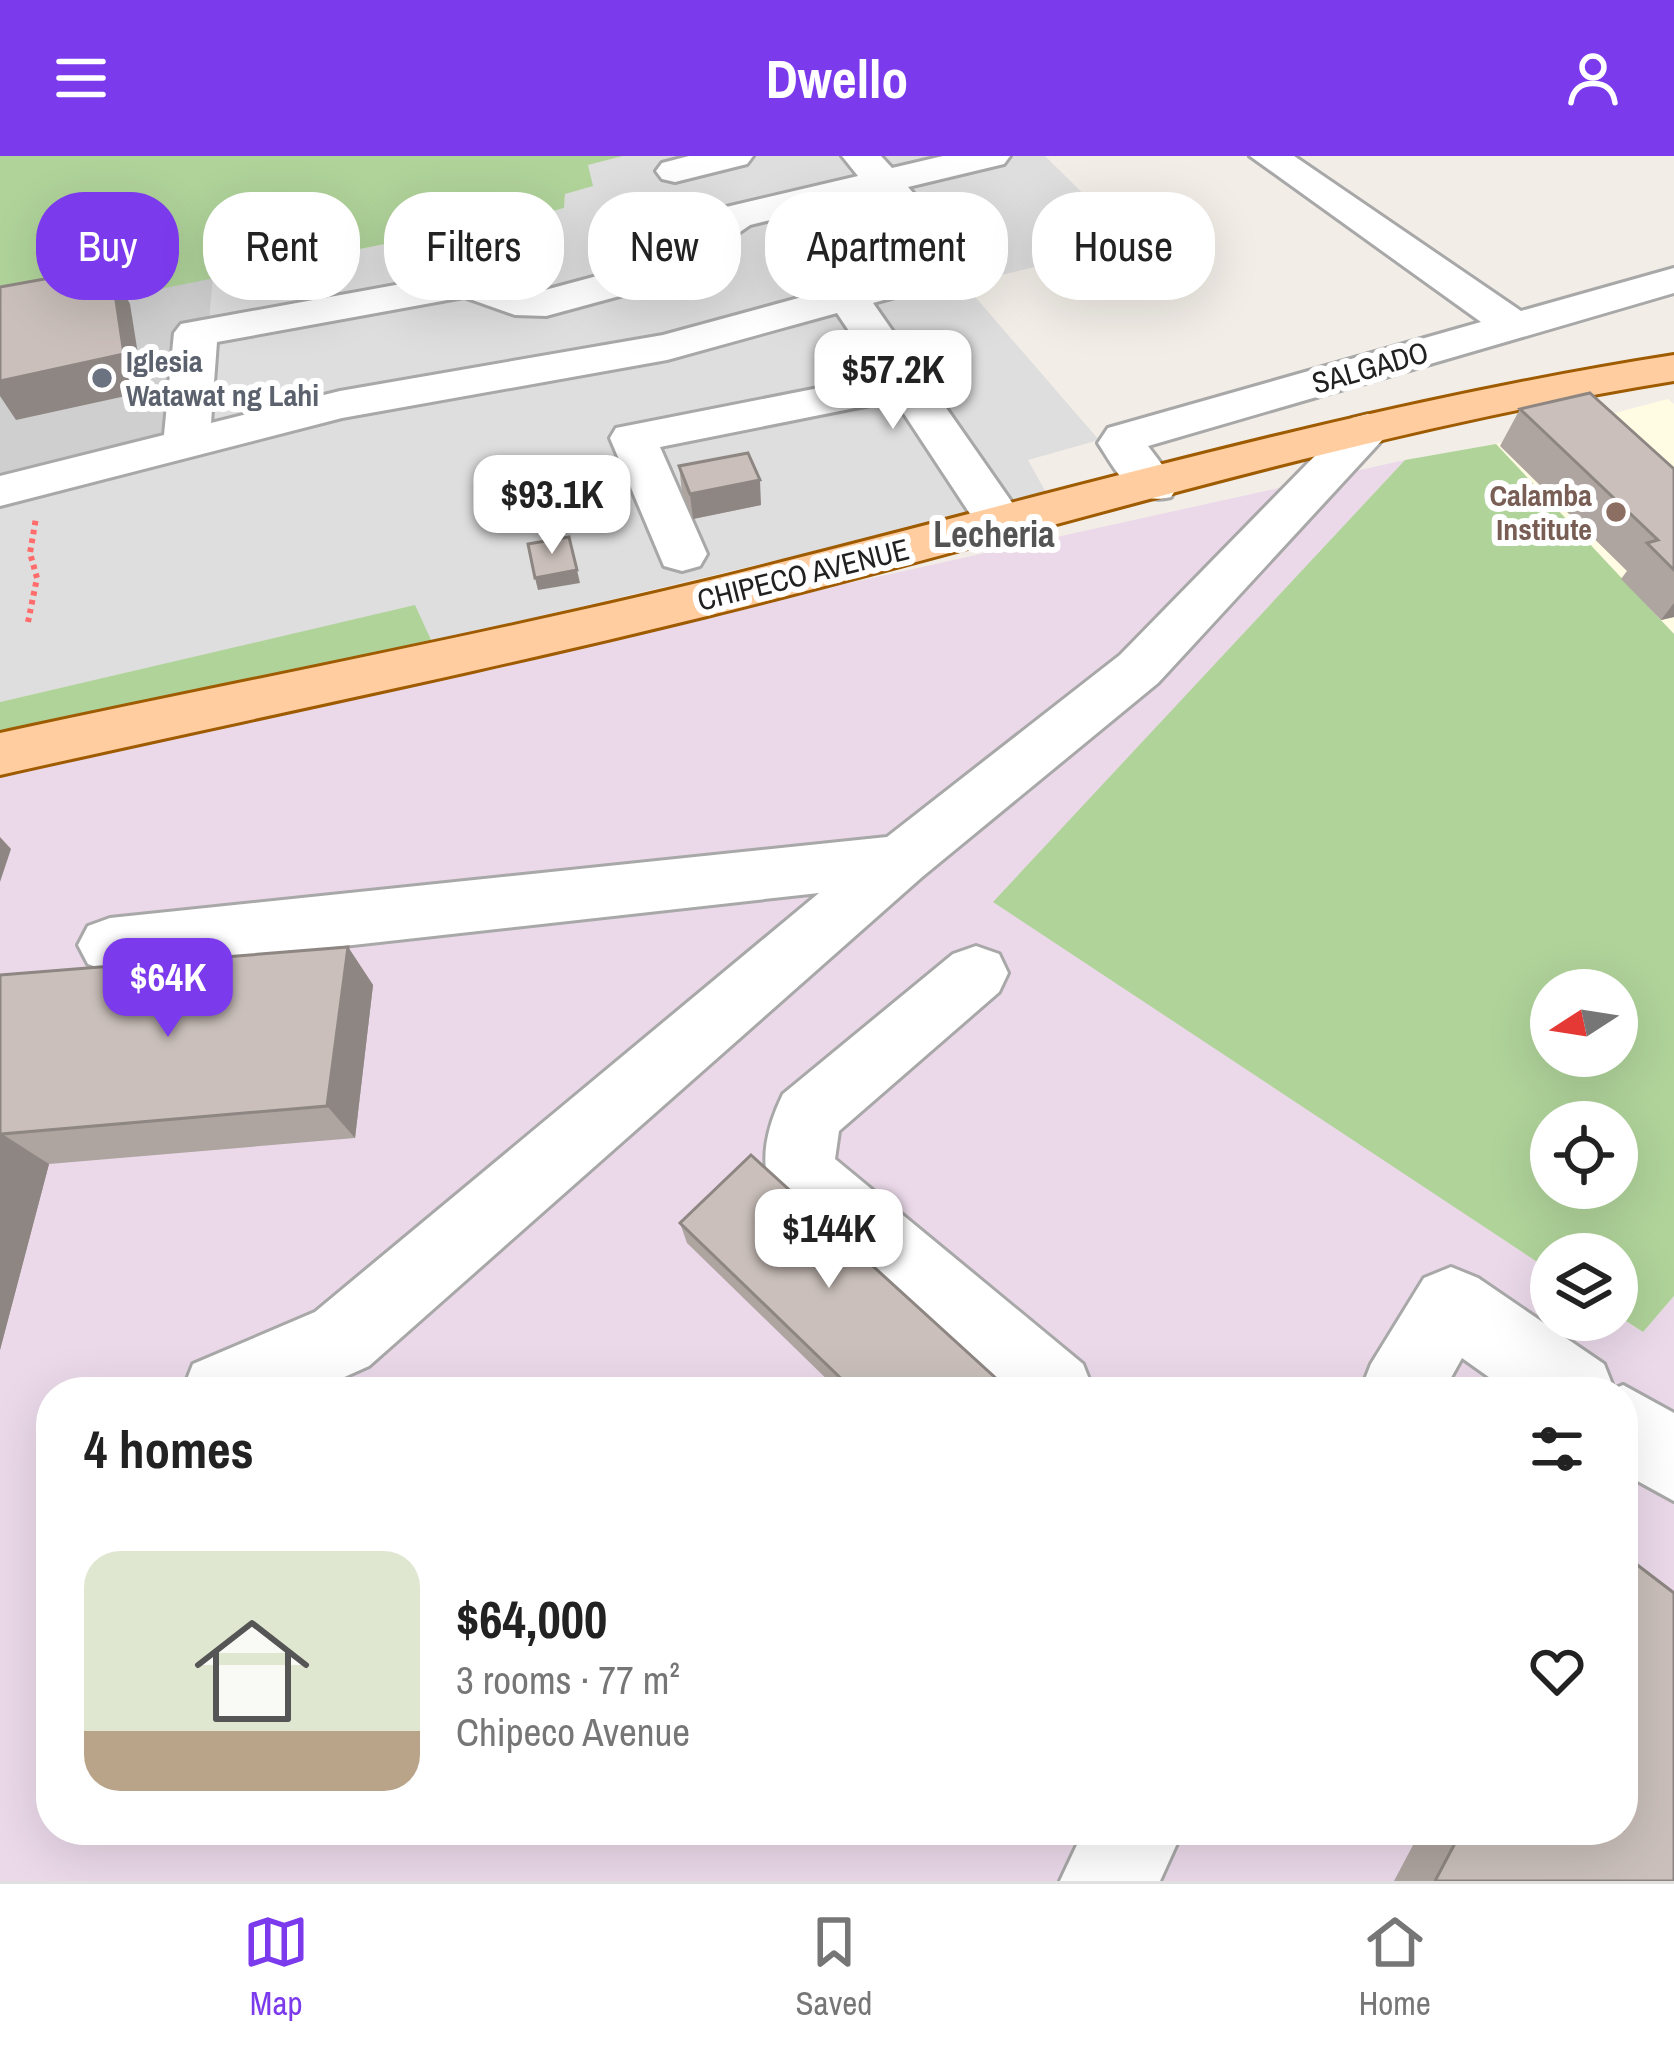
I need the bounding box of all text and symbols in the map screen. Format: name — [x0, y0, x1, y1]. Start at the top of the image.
text: Dwello — [766, 42, 908, 115]
icon: menu — [48, 45, 114, 111]
icon: person — [1560, 45, 1626, 111]
chip: Buy — [36, 192, 179, 300]
chip: Rent — [203, 192, 360, 300]
chip: Filters — [384, 192, 564, 300]
chip: New — [588, 192, 741, 300]
chip: Apartment — [765, 192, 1008, 300]
chip: House — [1032, 192, 1215, 300]
pin: $57.2K — [795, 330, 991, 432]
street label: SALGADO — [1307, 331, 1433, 403]
place label: Iglesia Watawat ng Lahi — [126, 341, 319, 415]
text: $57.2K — [841, 343, 945, 395]
marker: Iglesia Watawat ng Lahi — [89, 365, 115, 391]
pin: $93.1K — [454, 455, 650, 557]
text: $93.1K — [500, 468, 604, 520]
place label: Calamba Institute — [1489, 475, 1592, 549]
marker: Calamba Institute — [1603, 499, 1629, 525]
district label: Lecheria — [933, 510, 1055, 558]
street label: CHIPECO AVENUE — [693, 528, 913, 620]
pin: $64K — [97, 938, 239, 1040]
text: $64K — [130, 951, 206, 1003]
north arrow — [1530, 969, 1638, 1077]
map controls — [1530, 969, 1638, 1341]
button: locate — [1530, 1101, 1638, 1209]
pin: $144K — [745, 1189, 913, 1291]
text: $144K — [782, 1202, 876, 1254]
button: layers — [1530, 1233, 1638, 1341]
text: 4 homes — [84, 1415, 254, 1484]
icon: filters — [1524, 1416, 1590, 1482]
text: $64,000 — [456, 1585, 607, 1654]
icon: home — [180, 1599, 324, 1743]
icon: heart — [1524, 1638, 1590, 1704]
text: 3 rooms · 77 m² — [456, 1654, 680, 1706]
text: Chipeco Avenue — [456, 1706, 690, 1758]
tab: Map — [243, 1909, 309, 2025]
tab: Saved — [796, 1909, 872, 2025]
tab: Home — [1359, 1909, 1431, 2025]

